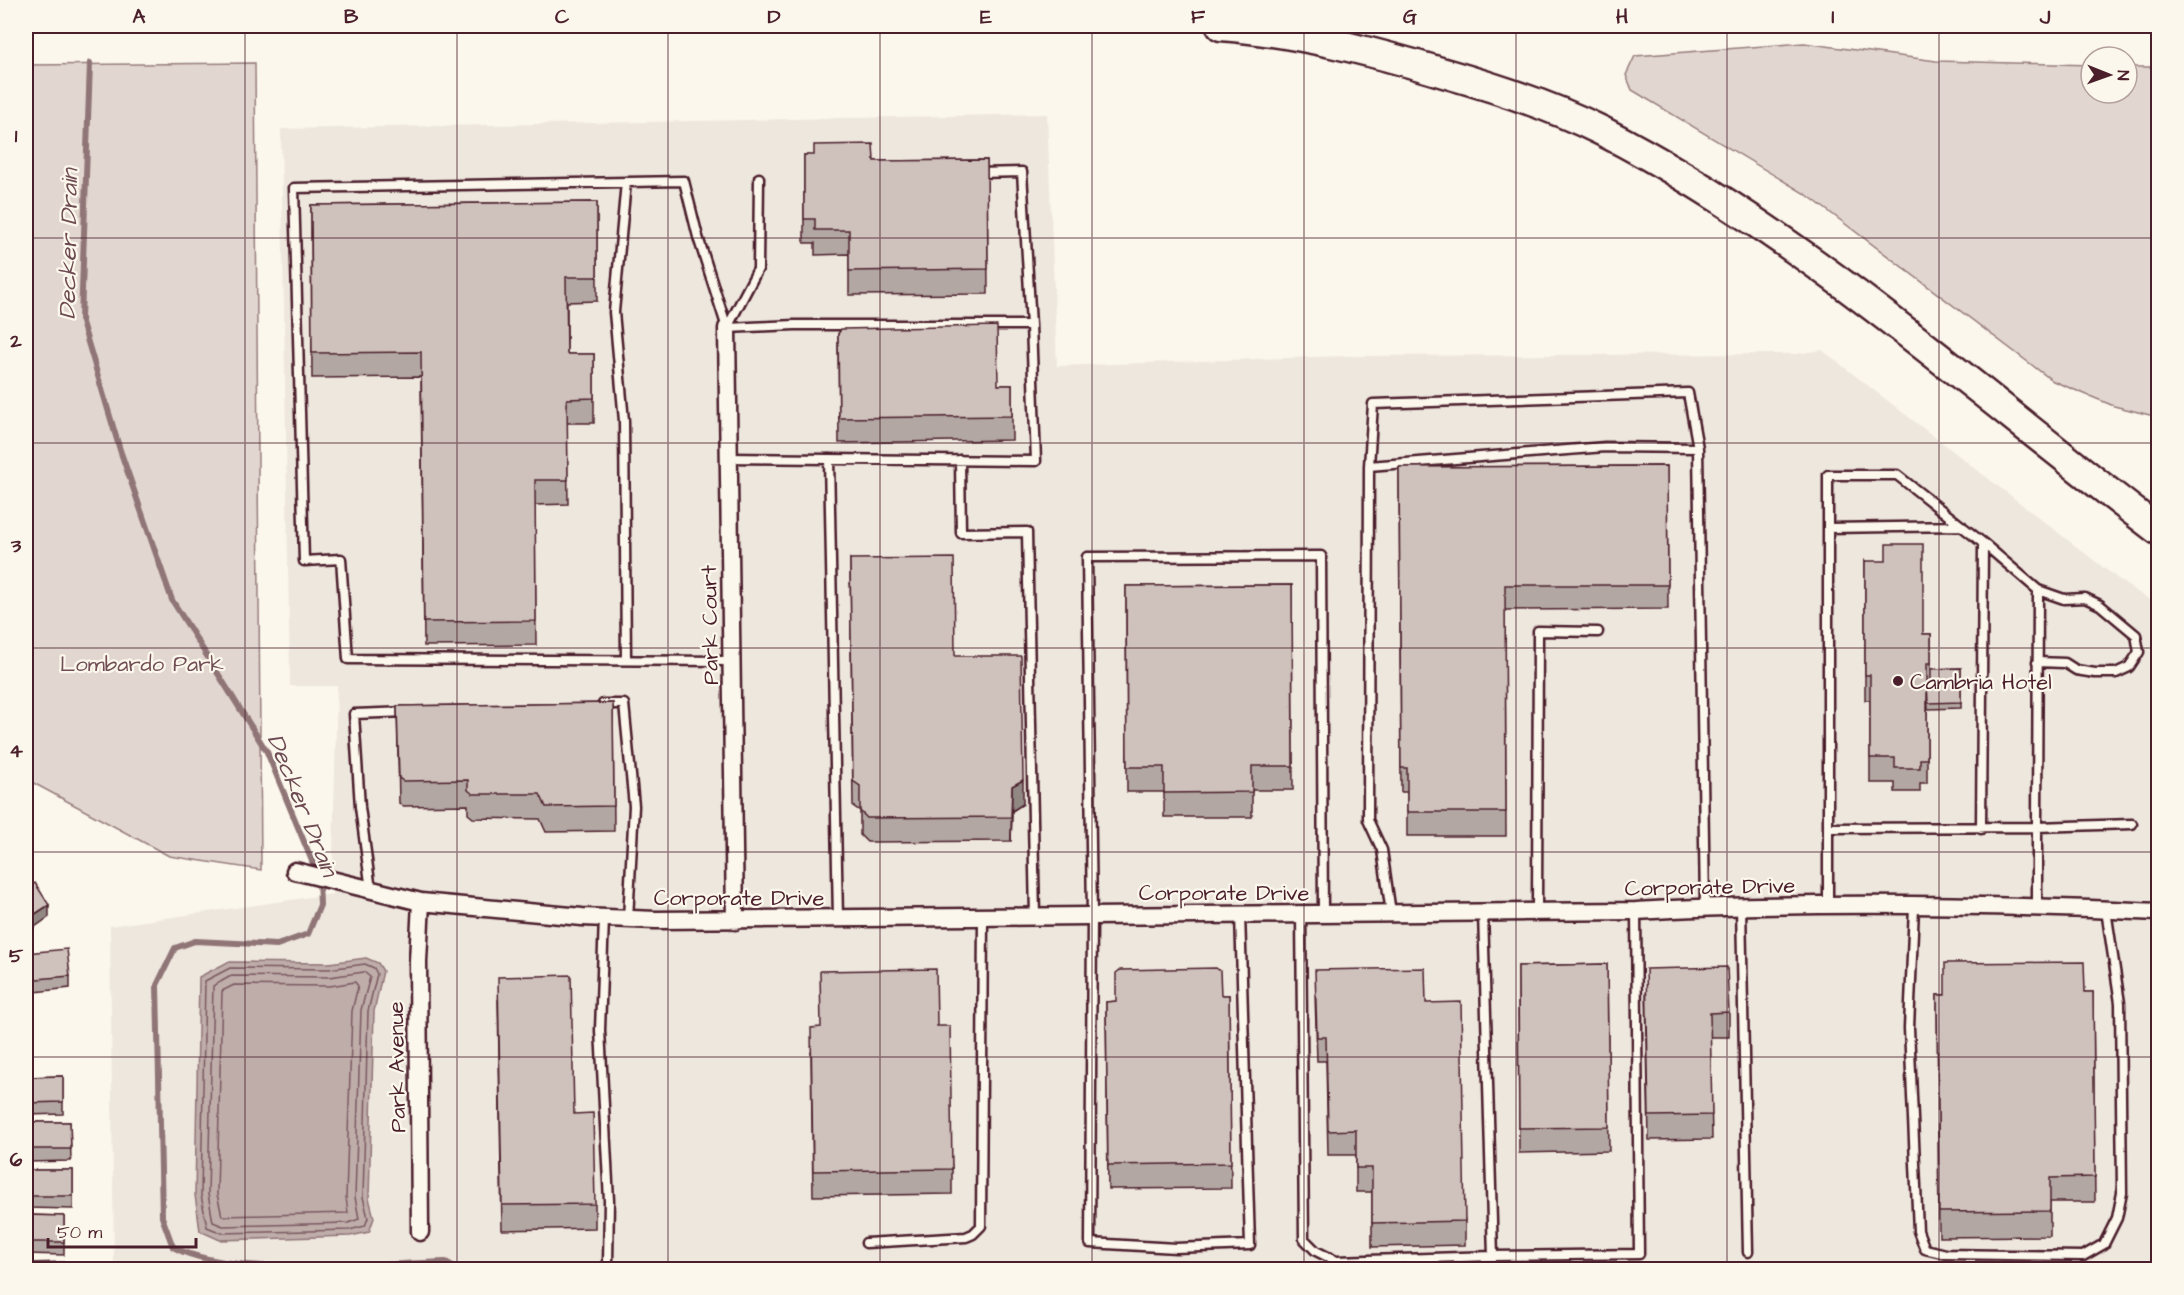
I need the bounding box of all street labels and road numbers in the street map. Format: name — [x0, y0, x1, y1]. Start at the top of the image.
street label: Park Court — [694, 565, 727, 685]
street label: Corporate Drive — [1624, 871, 1796, 904]
street label: Corporate Drive — [1139, 878, 1309, 909]
street label: Corporate Drive — [654, 883, 824, 914]
street label: Park Avenue — [381, 1001, 414, 1133]

